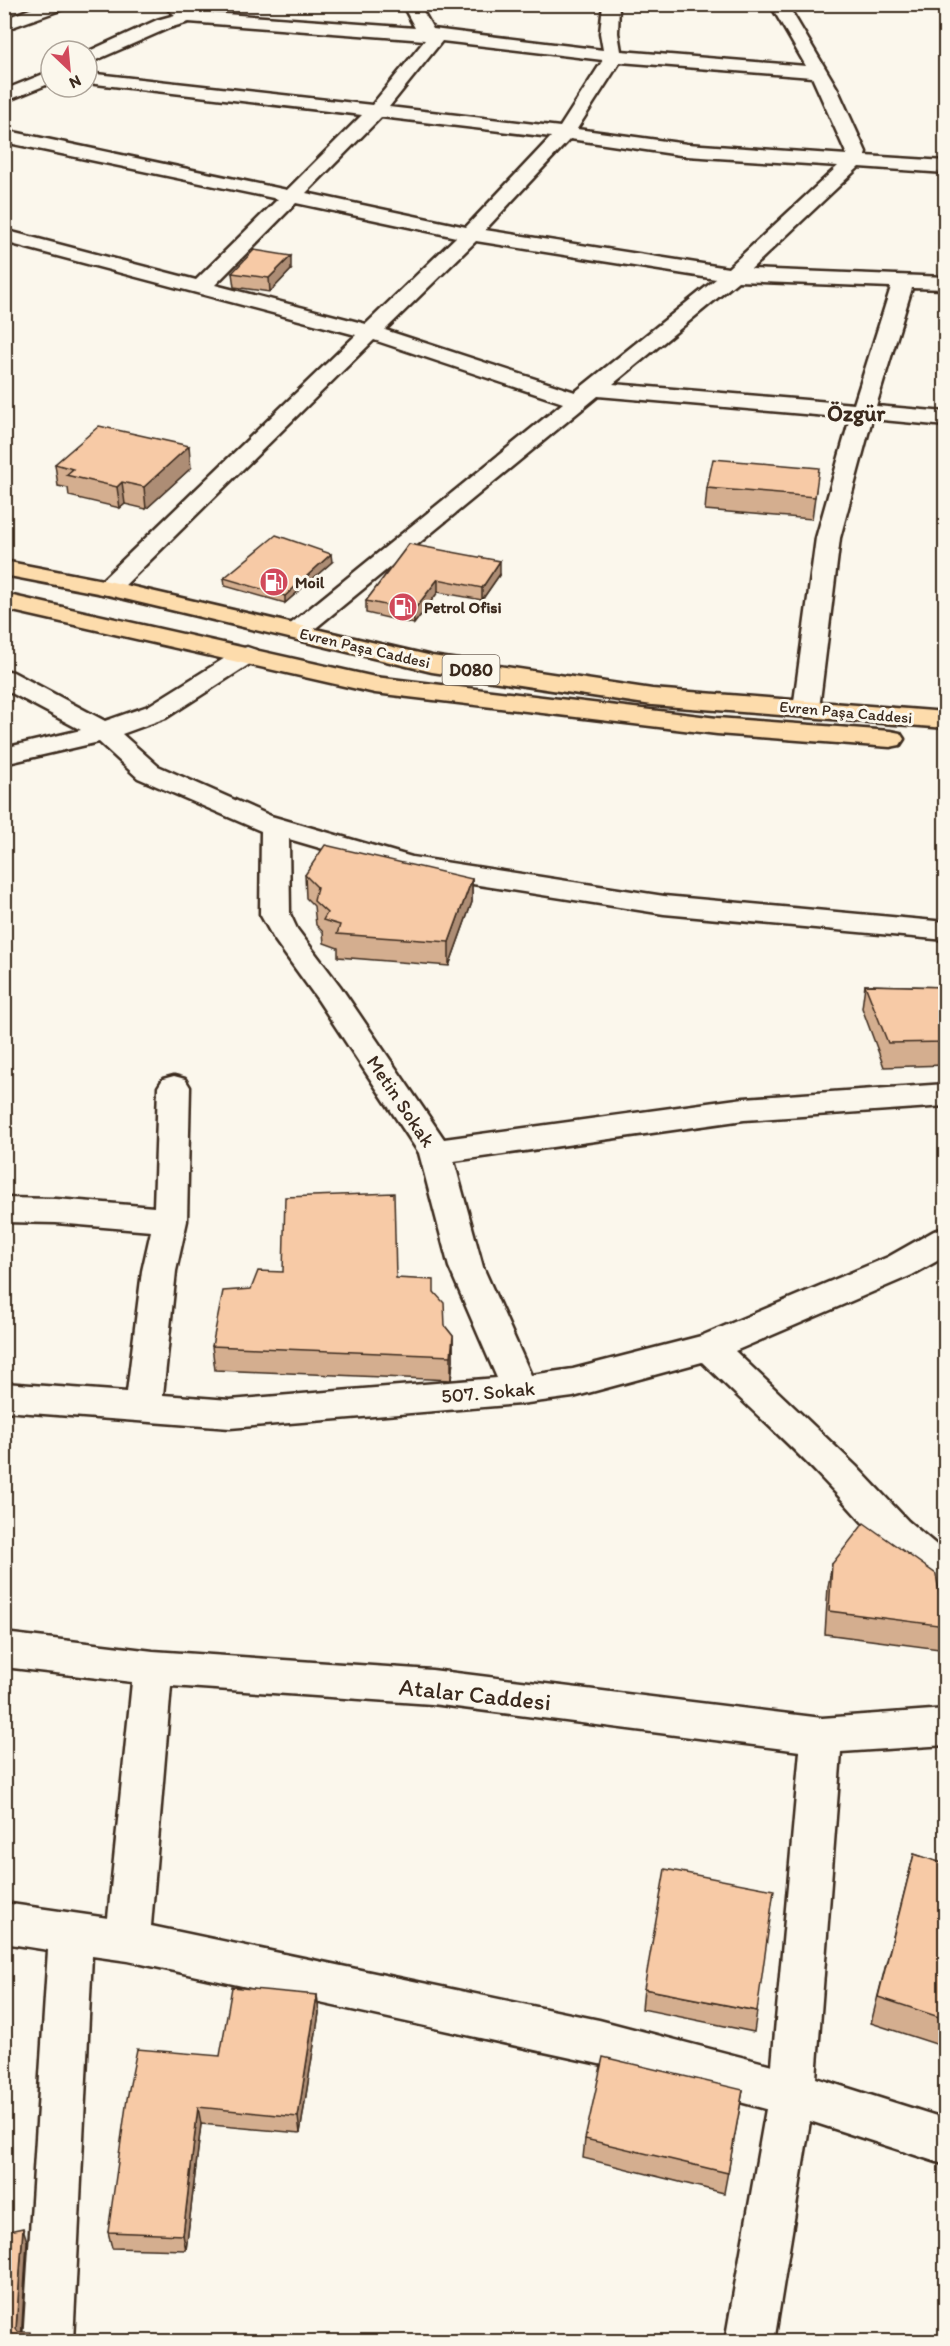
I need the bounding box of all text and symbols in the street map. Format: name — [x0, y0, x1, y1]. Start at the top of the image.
north arrow — [39, 39, 99, 99]
text: N — [66, 71, 84, 93]
district label: Özgür — [827, 400, 886, 427]
fuel station icon: Moil — [258, 566, 290, 598]
place label: Moil — [295, 573, 325, 592]
fuel station icon: Petrol Ofisi — [387, 591, 419, 623]
place label: Petrol Ofisi — [424, 598, 502, 617]
street label: Evren Paşa Caddesi — [298, 624, 432, 672]
road number: D080 — [442, 655, 500, 685]
street label: Evren Paşa Caddesi — [779, 697, 913, 727]
street label: Metin Sokak — [362, 1051, 441, 1152]
street label: 507. Sokak — [440, 1376, 536, 1408]
street label: Atalar Caddesi — [398, 1672, 552, 1716]

